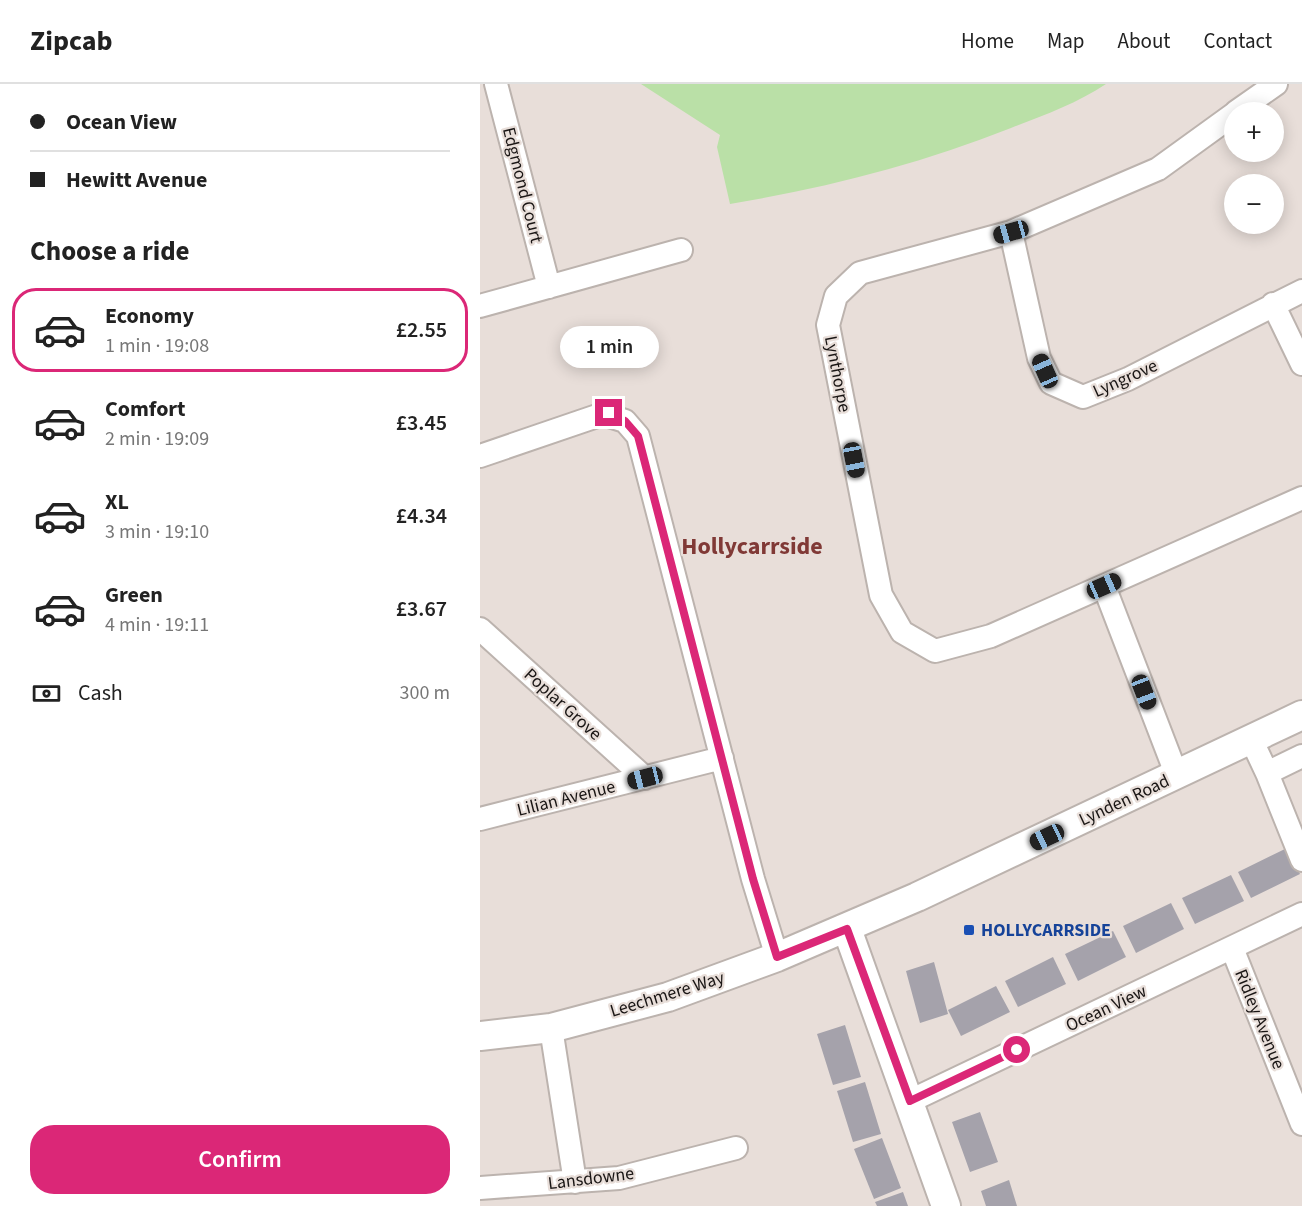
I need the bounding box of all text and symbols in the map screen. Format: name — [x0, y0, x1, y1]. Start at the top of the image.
text: Zipcab — [30, 21, 113, 61]
text: Home — [961, 26, 1014, 56]
text: Map — [1047, 26, 1085, 56]
text: About — [1118, 26, 1170, 56]
text: Contact — [1203, 26, 1272, 56]
map controls — [1224, 102, 1284, 234]
button: + — [1224, 102, 1284, 162]
text: Ocean View — [66, 106, 177, 138]
street label: Edgmond Court — [496, 125, 549, 246]
text: Hewitt Avenue — [66, 164, 208, 196]
button: − — [1224, 174, 1284, 234]
car — [991, 218, 1031, 246]
text: Choose a ride — [30, 232, 190, 271]
text: Economy — [105, 300, 194, 332]
icon: car — [33, 303, 87, 357]
text: £2.55 — [396, 314, 447, 346]
callout: 1 min — [560, 326, 658, 368]
text: 1 min · 19:08 — [105, 332, 209, 360]
text: 1 min — [586, 333, 633, 361]
street label: Lynthorpe — [818, 334, 857, 414]
car — [1029, 351, 1061, 391]
street label: Lyngrove — [1089, 353, 1162, 404]
text: Comfort — [105, 393, 186, 425]
icon: car — [33, 396, 87, 450]
route end — [595, 399, 622, 426]
text: £3.45 — [396, 407, 447, 439]
text: 2 min · 19:09 — [105, 425, 209, 453]
car — [842, 441, 866, 479]
text: XL — [105, 486, 129, 518]
icon: car — [33, 489, 87, 543]
text: £4.34 — [396, 500, 447, 532]
text: 3 min · 19:10 — [105, 518, 209, 546]
district label: Hollycarrside — [681, 529, 823, 564]
car — [1084, 570, 1124, 602]
text: Green — [105, 579, 163, 611]
icon: car — [33, 582, 87, 636]
text: £3.67 — [396, 593, 447, 625]
text: 4 min · 19:11 — [105, 611, 209, 639]
street label: Poplar Grove — [518, 663, 607, 746]
car — [1129, 672, 1159, 712]
icon: cash — [30, 677, 63, 710]
text: Cash — [78, 677, 123, 709]
text: 300 m — [400, 679, 450, 707]
car — [625, 765, 665, 791]
street label: Lynden Road — [1075, 769, 1174, 832]
street label: Lilian Avenue — [514, 774, 618, 823]
car — [1027, 821, 1067, 853]
place label: HOLLYCARRSIDE — [981, 918, 1111, 943]
marker: HOLLYCARRSIDE — [962, 923, 976, 937]
street label: Leechmere Way — [607, 965, 728, 1024]
street label: Ridley Avenue — [1228, 965, 1291, 1073]
street label: Ocean View — [1062, 979, 1151, 1038]
route start — [1003, 1036, 1030, 1063]
button: Confirm — [30, 1125, 450, 1194]
street label: Lansdowne — [547, 1161, 636, 1196]

